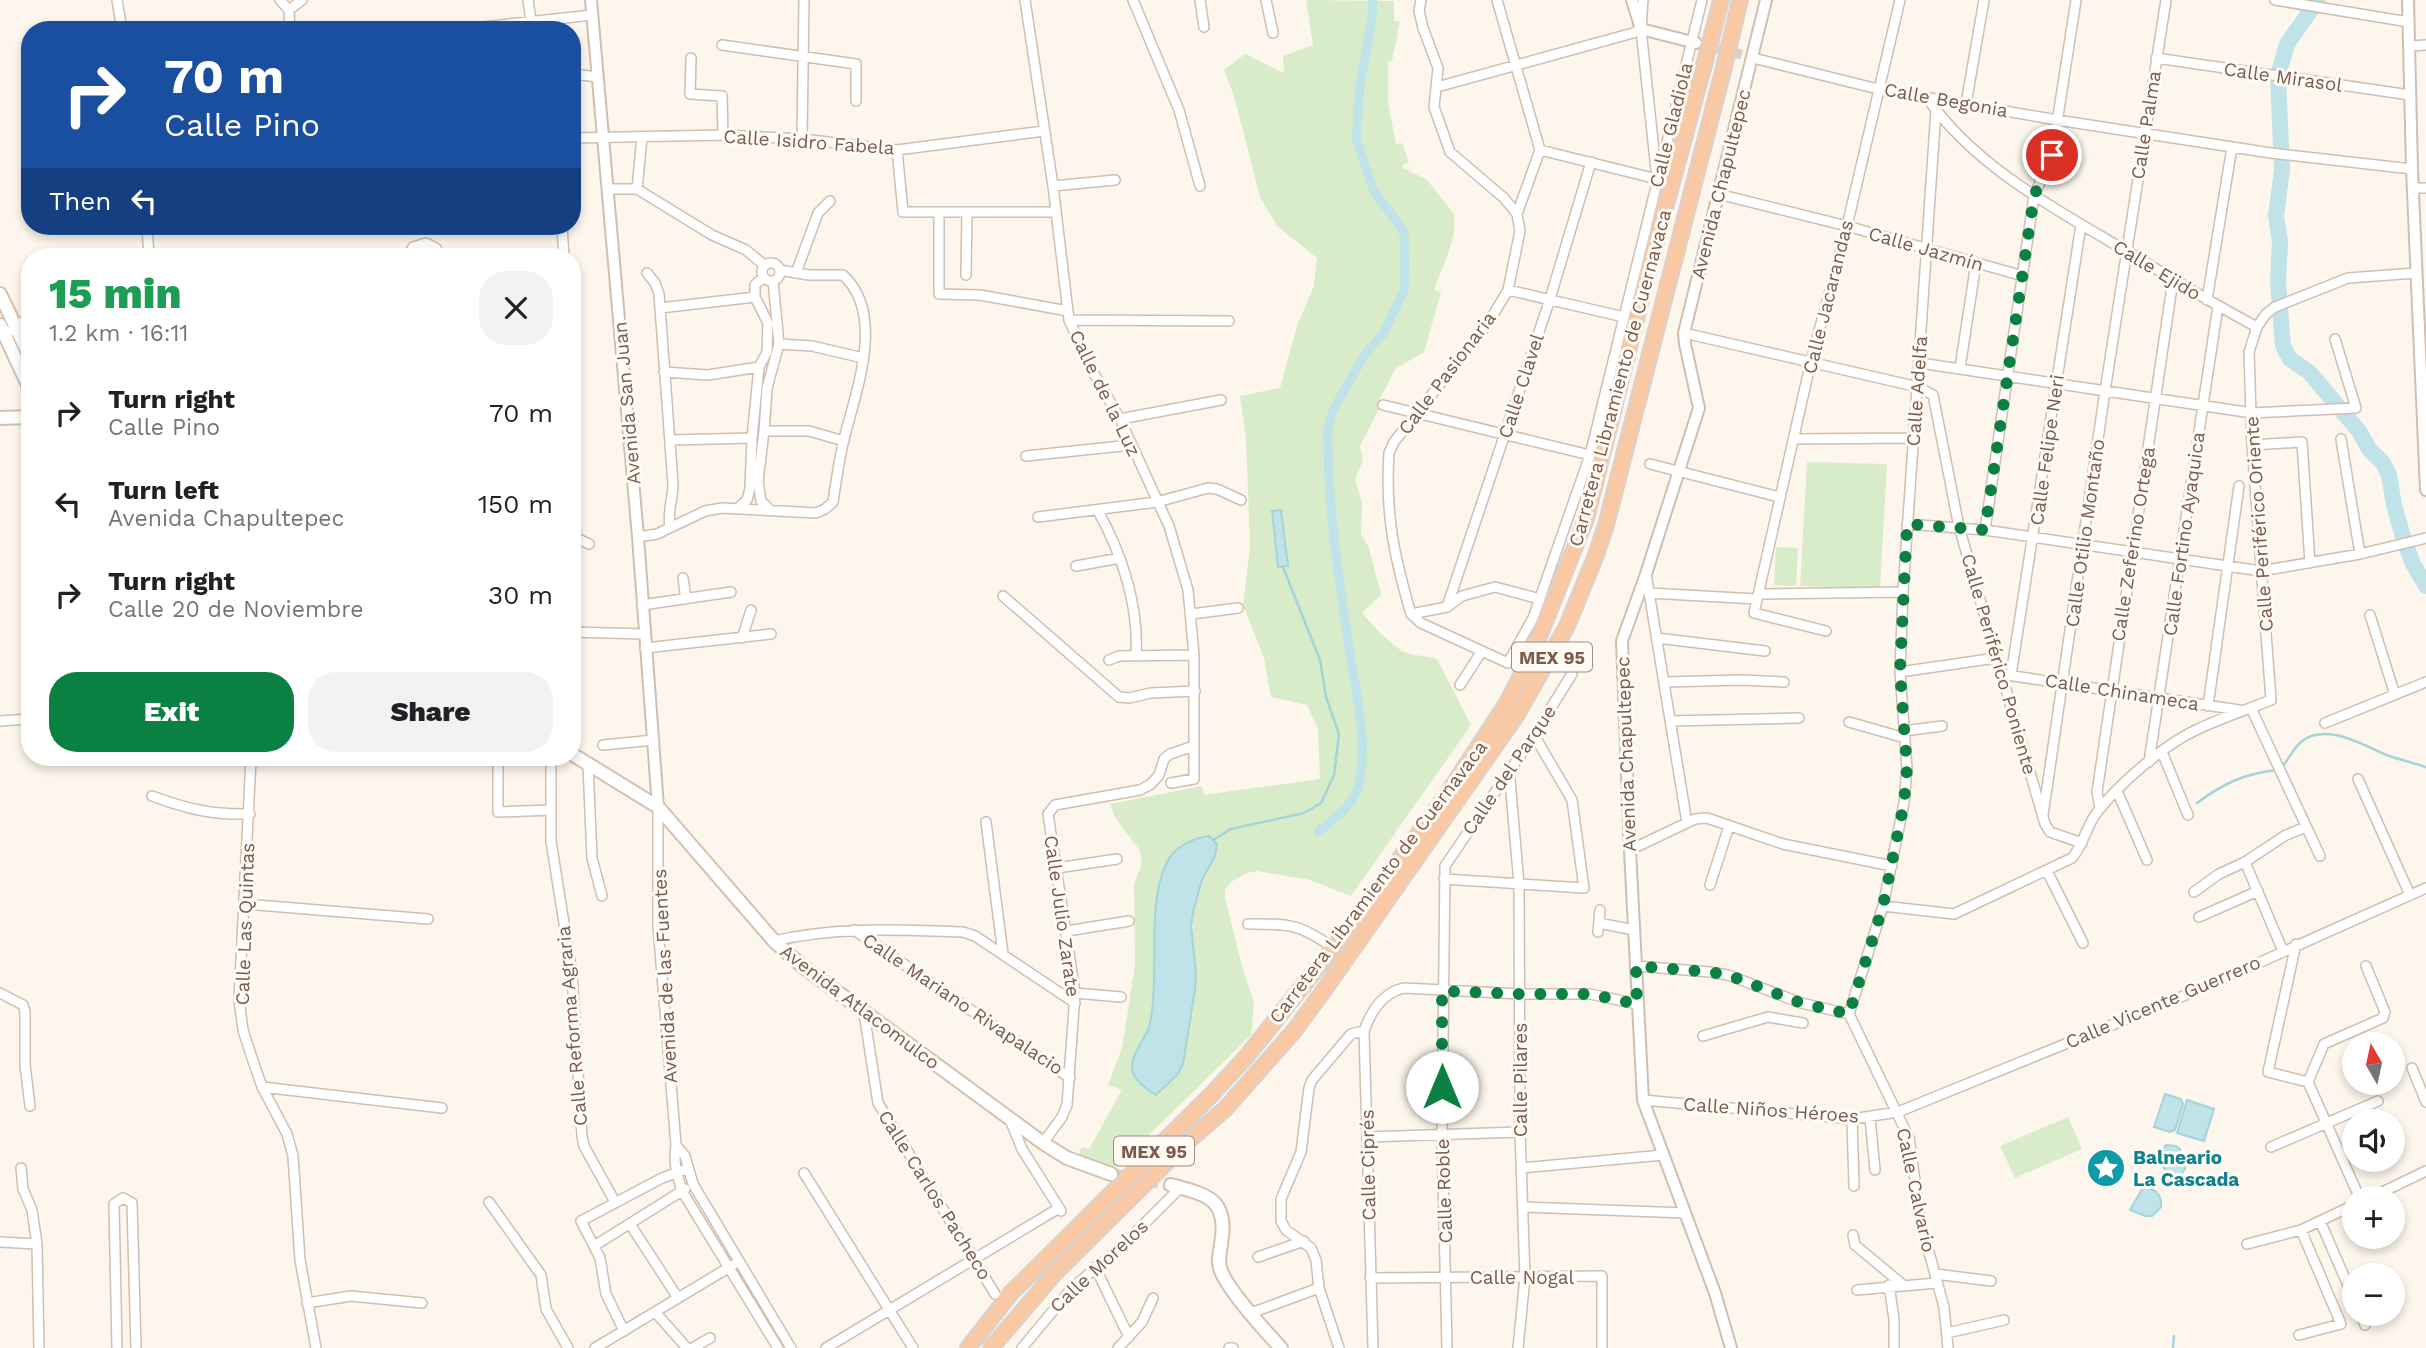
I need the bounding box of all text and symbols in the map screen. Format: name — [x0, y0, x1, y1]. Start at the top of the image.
text: 70 m — [164, 47, 284, 105]
icon: right — [49, 49, 140, 140]
street label: Calle Mirasol — [2222, 57, 2344, 97]
street label: Calle Gladiola — [1644, 60, 1698, 190]
street label: Calle Palma — [2126, 69, 2166, 181]
street label: Calle Begonia — [1882, 78, 2010, 122]
street label: Avenida Chapultepec — [1686, 86, 1756, 282]
text: Calle Pino — [164, 106, 320, 144]
street label: Calle Isidro Fabela — [723, 125, 896, 159]
pin — [2022, 125, 2082, 185]
icon: arrive — [2033, 136, 2071, 174]
icon: left — [125, 182, 163, 220]
text: Then — [49, 186, 111, 216]
street label: Carretera Libramiento de Cuernavaca — [1564, 207, 1676, 549]
street label: Calle Jacarandas — [1798, 218, 1858, 376]
street label: Calle Jazmín — [1866, 222, 1986, 276]
street label: Calle Ejido — [2109, 235, 2205, 305]
text: 15 min — [49, 269, 181, 318]
button: close — [479, 271, 553, 345]
street label: Calle Pasionaria — [1393, 307, 1501, 439]
text: 1.2 km · 16:11 — [49, 320, 188, 347]
street label: Avenida San Juan — [608, 320, 646, 486]
street label: Calle de la Luz — [1064, 326, 1146, 460]
street label: Calle Clavel — [1493, 331, 1549, 441]
street label: Calle Adelfa — [1902, 335, 1932, 447]
street label: Calle Felipe Neri — [2025, 373, 2069, 527]
text: Turn right — [108, 384, 235, 414]
icon: right — [49, 394, 87, 432]
text: 70 m — [489, 398, 553, 428]
text: Calle Pino — [108, 414, 220, 441]
street label: Calle Periférico Oriente — [2240, 415, 2278, 633]
street label: Calle Fortino Ayaquica — [2158, 430, 2210, 638]
street label: Calle Otilio Montaño — [2060, 437, 2110, 629]
street label: Calle Zeferino Ortega — [2106, 445, 2160, 643]
text: Turn left — [108, 475, 219, 505]
icon: left — [49, 485, 87, 523]
text: 150 m — [478, 489, 553, 519]
text: Avenida Chapultepec — [108, 505, 344, 532]
street label: Calle Periférico Poniente — [1956, 551, 2042, 777]
text: Turn right — [108, 566, 235, 596]
icon: right — [49, 576, 87, 614]
text: 30 m — [488, 580, 553, 610]
text: Calle 20 de Noviembre — [108, 596, 364, 623]
road number: MEX 95 — [1512, 642, 1592, 672]
street label: Avenida Chapultepec — [1611, 656, 1641, 852]
street label: Calle Chinameca — [2043, 668, 2201, 716]
button: Exit — [49, 672, 294, 752]
button: Share — [308, 672, 553, 752]
street label: Calle del Parque — [1457, 701, 1561, 839]
street label: Carretera Libramiento de Cuernavaca — [1264, 736, 1492, 1028]
street label: Calle Julio Zarate — [1039, 834, 1085, 998]
street label: Calle Las Quintas — [231, 842, 259, 1006]
street label: Avenida de las Fuentes — [648, 868, 682, 1084]
street label: Calle Reforma Agraria — [552, 925, 592, 1127]
street label: Calle Mariano Rivapalacio — [858, 928, 1068, 1080]
street label: Avenida Atlacomulco — [776, 940, 944, 1074]
street label: Calle Vicente Guerrero — [2062, 950, 2264, 1054]
street label: Calle Pilares — [1509, 1023, 1532, 1137]
north arrow — [2342, 1032, 2404, 1096]
map controls — [2342, 1032, 2405, 1326]
position arrow — [1405, 1050, 1479, 1124]
street label: Calle Niños Héroes — [1682, 1092, 1860, 1128]
street label: Calle Carlos Pacheco — [873, 1106, 997, 1284]
street label: Calle Ciprés — [1356, 1109, 1380, 1221]
button: sound — [2342, 1109, 2405, 1172]
street label: Calle Calvario — [1892, 1126, 1940, 1254]
road number: MEX 95 — [1114, 1136, 1194, 1166]
street label: Calle Roble — [1431, 1138, 1457, 1244]
place label: Balneario La Cascada — [2133, 1146, 2239, 1191]
place icon: Balneario La Cascada — [2085, 1147, 2127, 1189]
button: + — [2342, 1186, 2405, 1249]
street label: Calle Morelos — [1045, 1215, 1153, 1317]
button: − — [2342, 1263, 2405, 1326]
street label: Calle Nogal — [1470, 1266, 1575, 1289]

